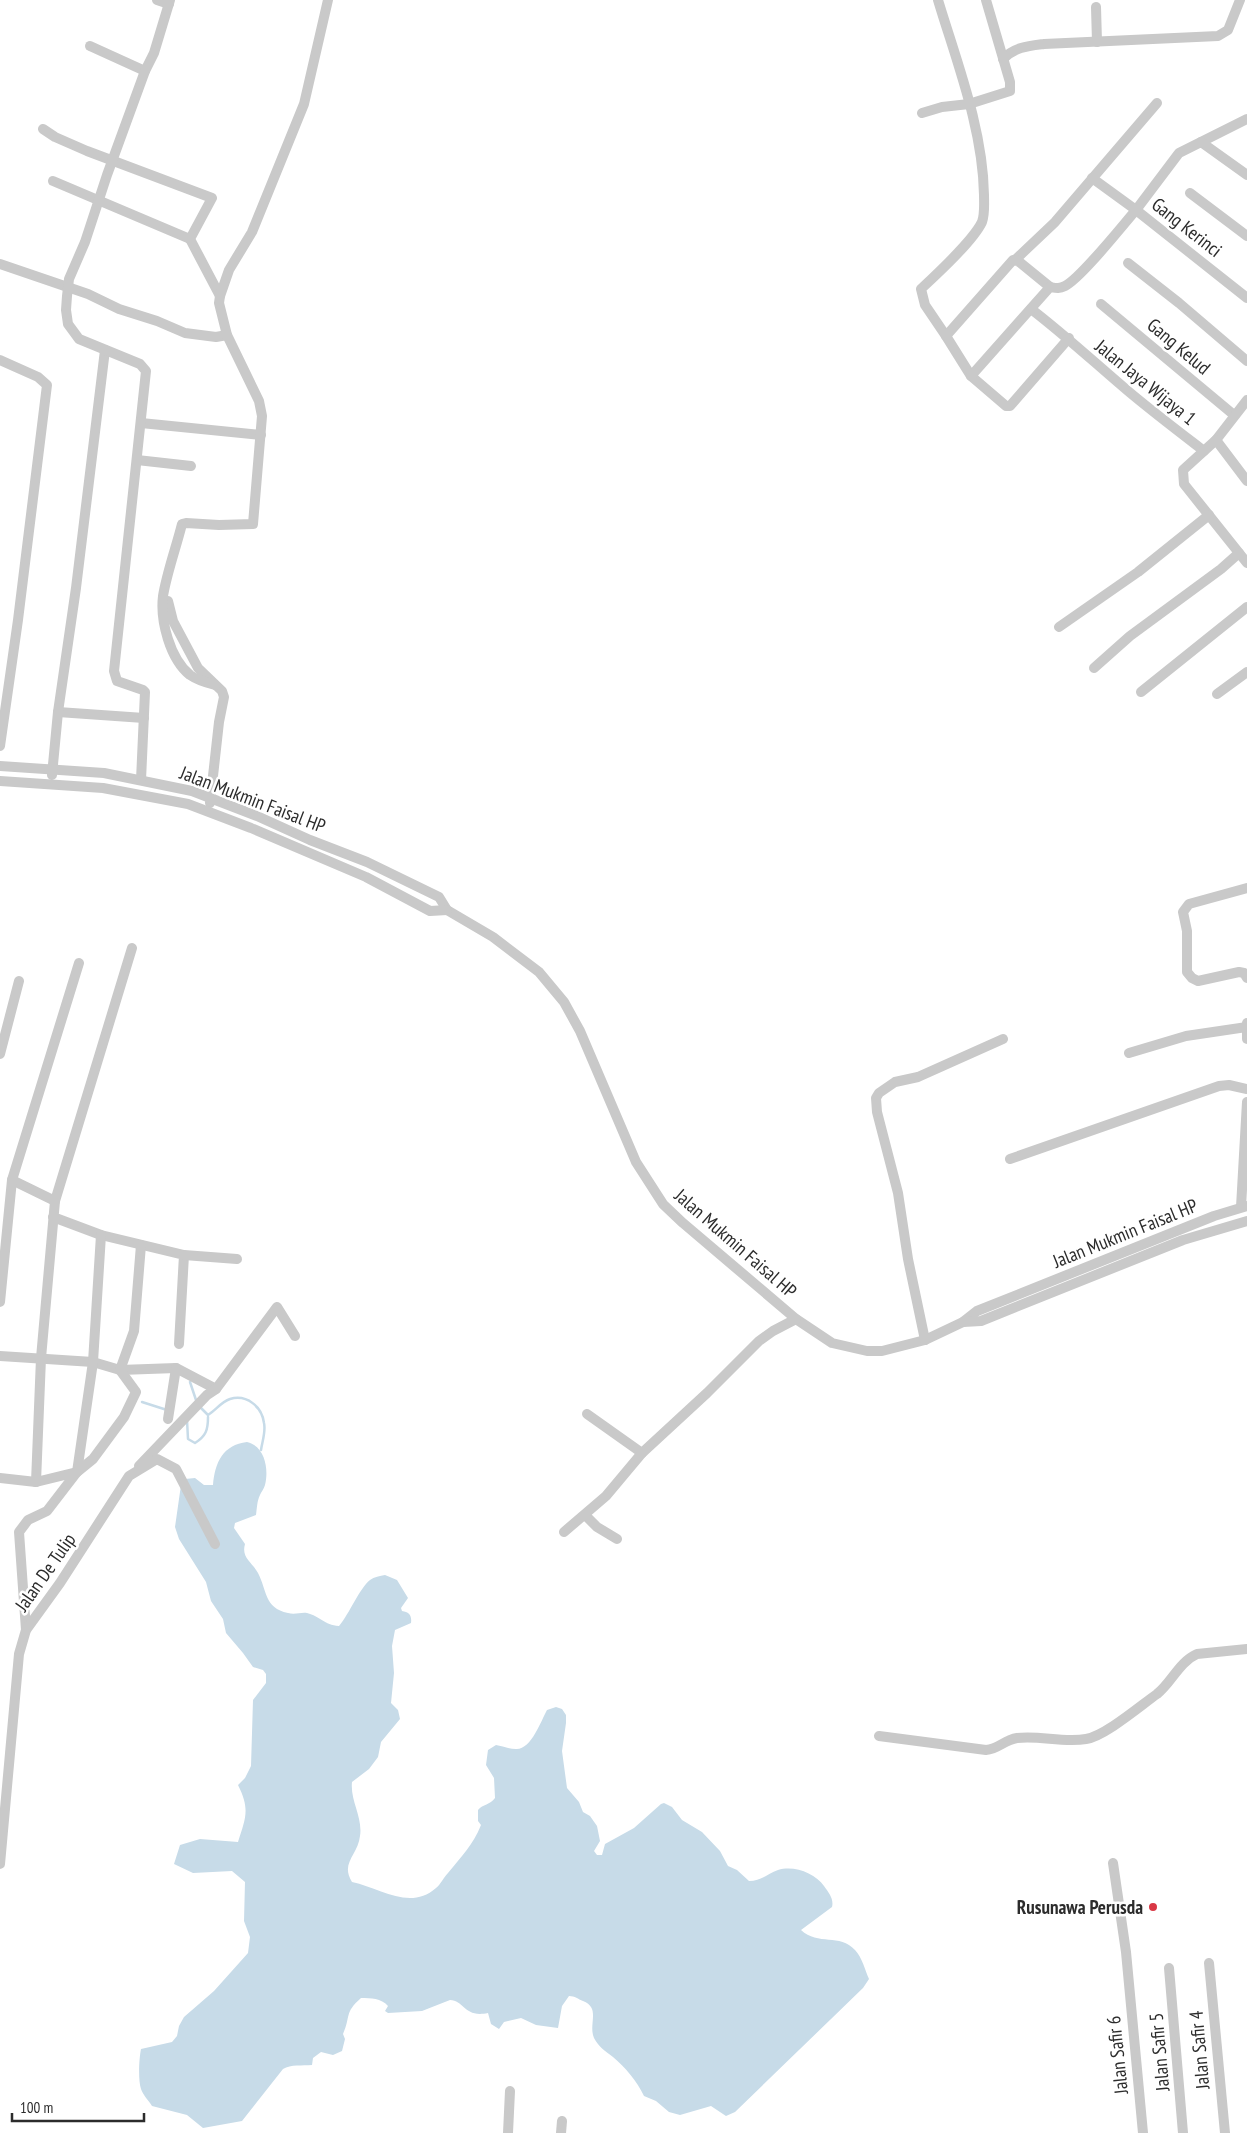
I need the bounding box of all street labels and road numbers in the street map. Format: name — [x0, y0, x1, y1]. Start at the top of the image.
street label: Gang Kerinci — [1147, 192, 1227, 262]
street label: Gang Kelud — [1143, 313, 1215, 379]
street label: Jalan Jaya Wijaya 1 — [1090, 333, 1201, 430]
street label: Jalan Mukmin Faisal HP — [176, 760, 330, 838]
street label: Jalan Mukmin Faisal HP — [669, 1183, 802, 1303]
street label: Jalan Mukmin Faisal HP — [1048, 1193, 1201, 1273]
street label: Jalan De Tulip — [9, 1528, 81, 1617]
street label: Jalan Safir 4 — [1184, 2009, 1214, 2091]
street label: Jalan Safir 5 — [1144, 2012, 1174, 2093]
street label: Jalan Safir 6 — [1101, 2015, 1133, 2096]

